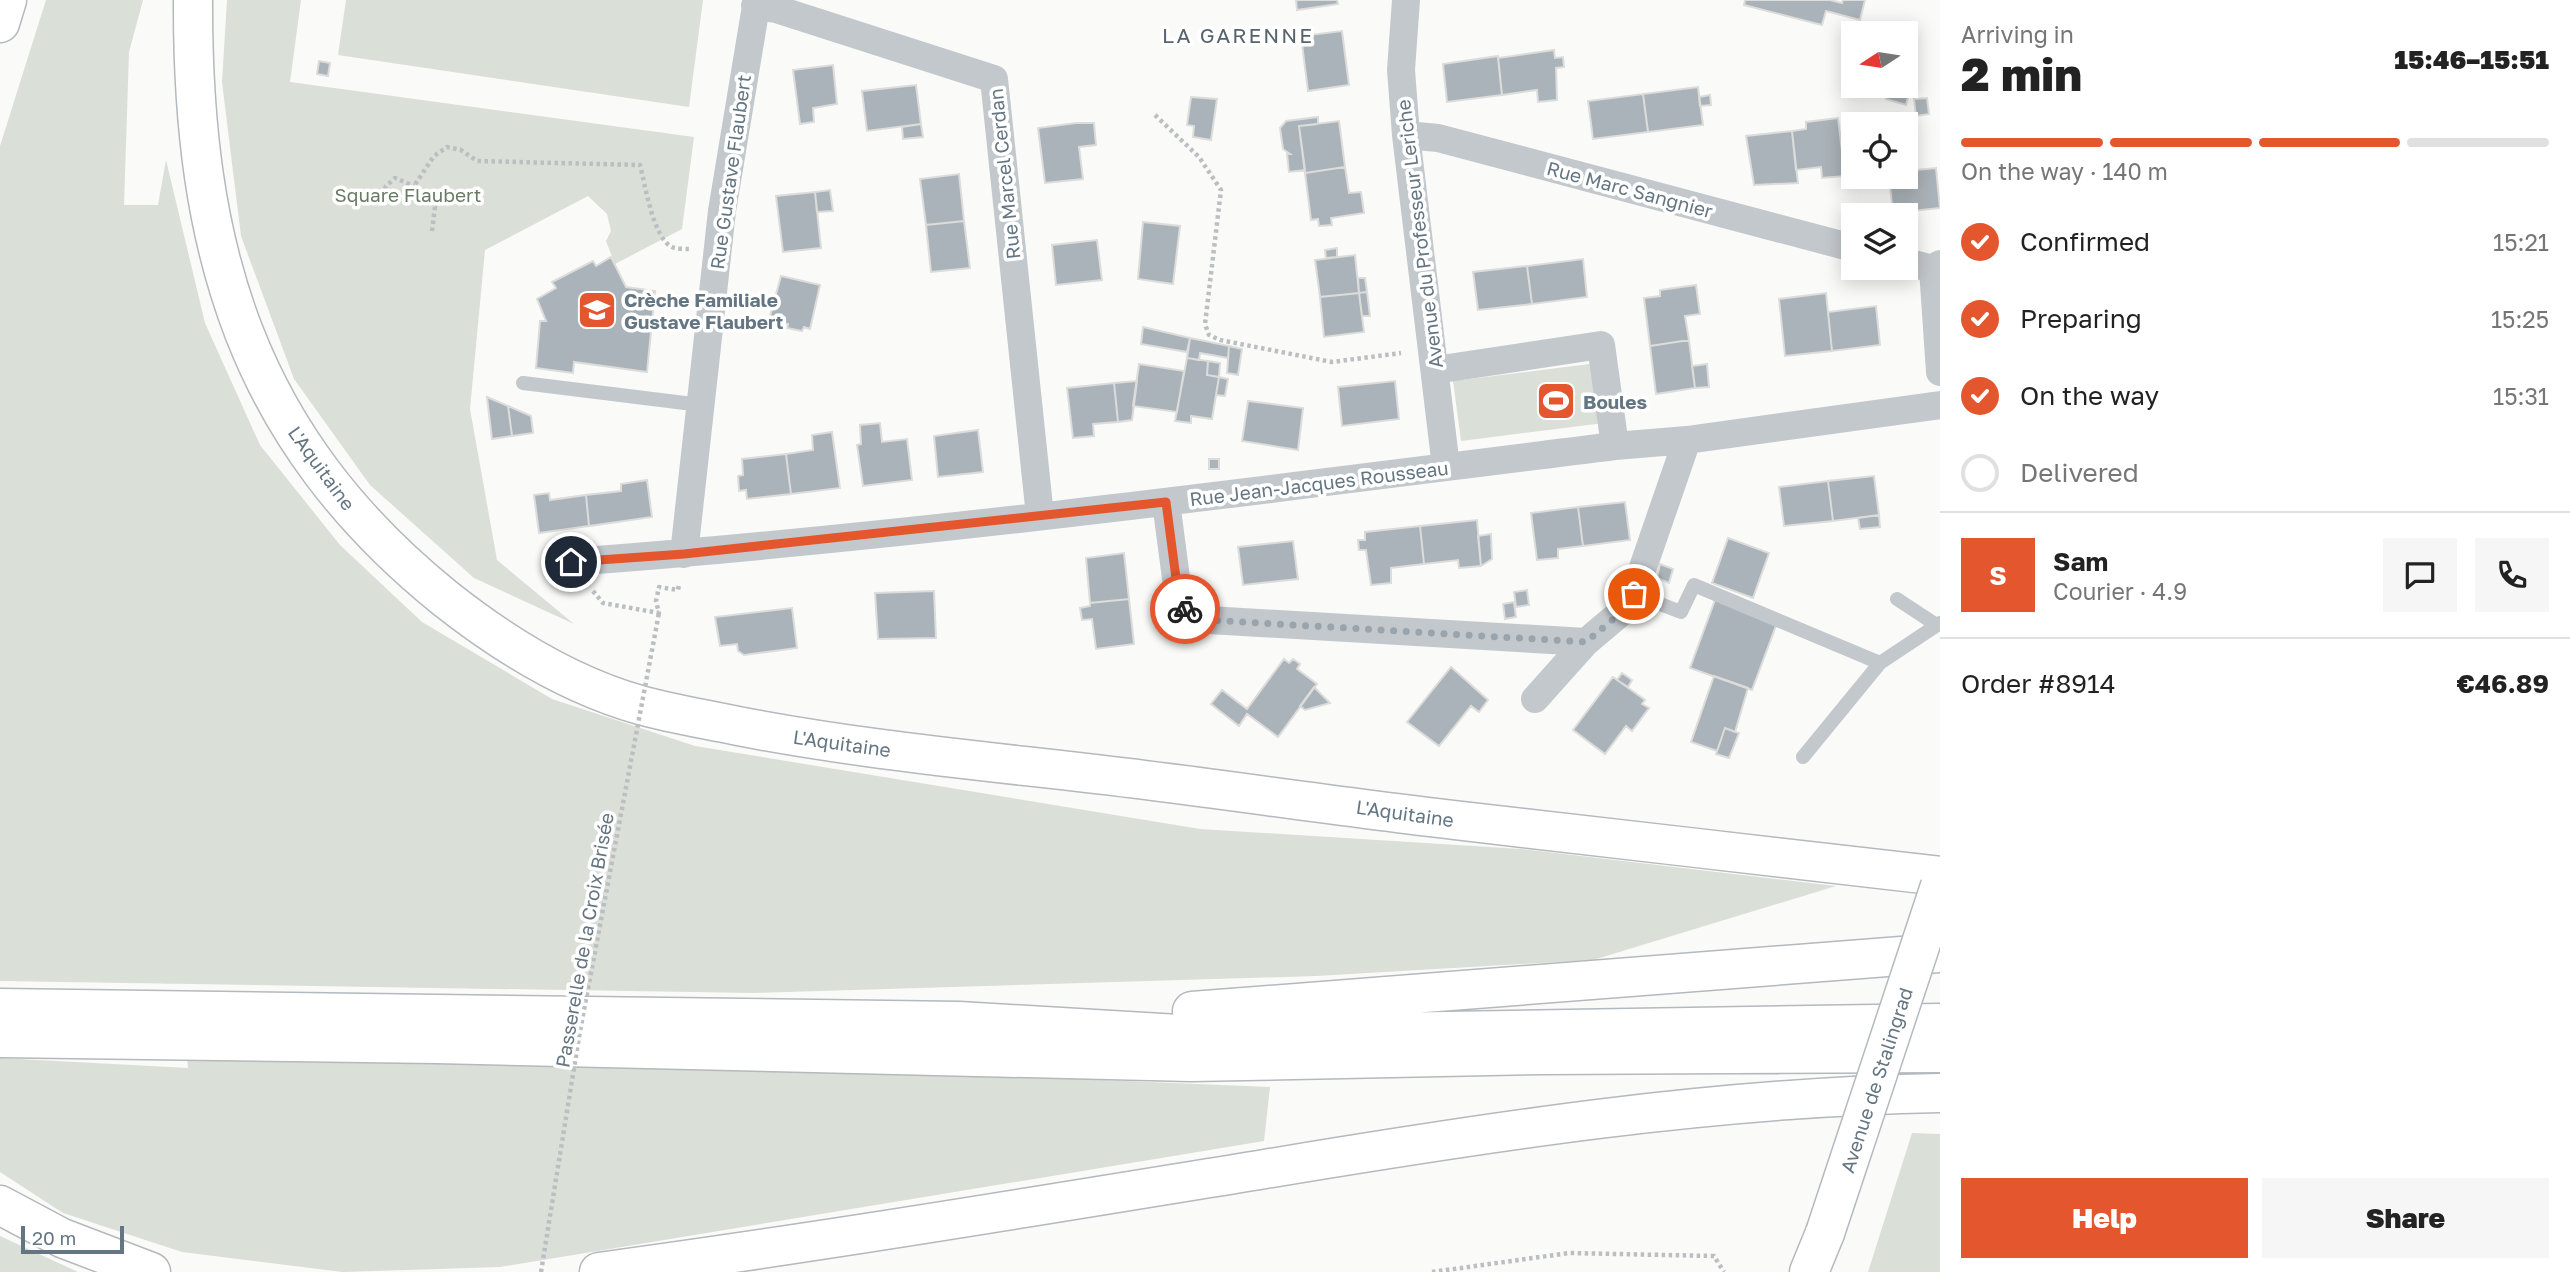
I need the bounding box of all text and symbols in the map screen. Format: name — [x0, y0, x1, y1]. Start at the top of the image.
text: Arriving in — [1961, 20, 2074, 48]
north arrow — [1841, 21, 1918, 98]
map controls — [1841, 21, 1918, 280]
district label: LA GARENNE — [1162, 22, 1314, 48]
text: 15:46–15:51 — [2394, 44, 2549, 75]
text: 2 min — [1961, 46, 2082, 101]
street label: Rue Gustave Flaubert — [705, 73, 755, 271]
street label: Rue Marcel Cerdan — [984, 87, 1024, 261]
street label: Avenue du Professeur Leriche — [1391, 98, 1447, 370]
button: locate — [1841, 112, 1918, 189]
street label: Rue Marc Sangnier — [1545, 156, 1716, 222]
text: On the way · 140 m — [1961, 157, 2168, 185]
park label: Square Flaubert — [335, 183, 481, 206]
button: layers — [1841, 203, 1918, 280]
icon: check — [1961, 223, 1999, 261]
text: Confirmed — [2020, 226, 2150, 257]
text: 15:21 — [2493, 228, 2549, 256]
place label: Crèche Familiale Gustave Flaubert — [624, 288, 784, 333]
school or university icon: Crèche Familiale Gustave Flaubert — [576, 289, 618, 331]
icon: check — [1961, 300, 1999, 338]
text: Preparing — [2020, 303, 2142, 334]
text: 15:25 — [2491, 305, 2549, 333]
icon: check — [1961, 377, 1999, 415]
sports icon: Boules — [1535, 380, 1577, 422]
text: On the way — [2020, 380, 2159, 411]
text: 15:31 — [2493, 382, 2549, 410]
place label: Boules — [1583, 390, 1648, 413]
street label: L'Aquitaine — [284, 421, 360, 515]
street label: Rue Jean-Jacques Rousseau — [1188, 456, 1450, 510]
text: Delivered — [2020, 457, 2139, 488]
pin — [541, 532, 601, 592]
button: chat — [2383, 538, 2457, 612]
button: phone — [2475, 538, 2549, 612]
icon: home — [552, 543, 590, 581]
text: Sam — [2053, 546, 2108, 577]
text: S — [1989, 560, 2007, 591]
pin — [1604, 564, 1664, 624]
courier — [1150, 574, 1220, 644]
icon: bag — [1615, 575, 1653, 613]
text: Courier · 4.9 — [2053, 577, 2187, 605]
icon: bike — [1166, 590, 1204, 628]
text: Order #8914 — [1961, 668, 2116, 699]
text: €46.89 — [2456, 668, 2549, 699]
street label: L'Aquitaine — [792, 725, 892, 761]
street label: L'Aquitaine — [1355, 795, 1455, 831]
street label: Passerelle de la Croix Brisée — [550, 811, 618, 1069]
street label: Avenue de Stalingrad — [1835, 984, 1917, 1176]
button: Help — [1961, 1178, 2248, 1258]
button: Share — [2262, 1178, 2549, 1258]
scale bar — [21, 1223, 124, 1255]
text: 20 m — [32, 1226, 76, 1249]

